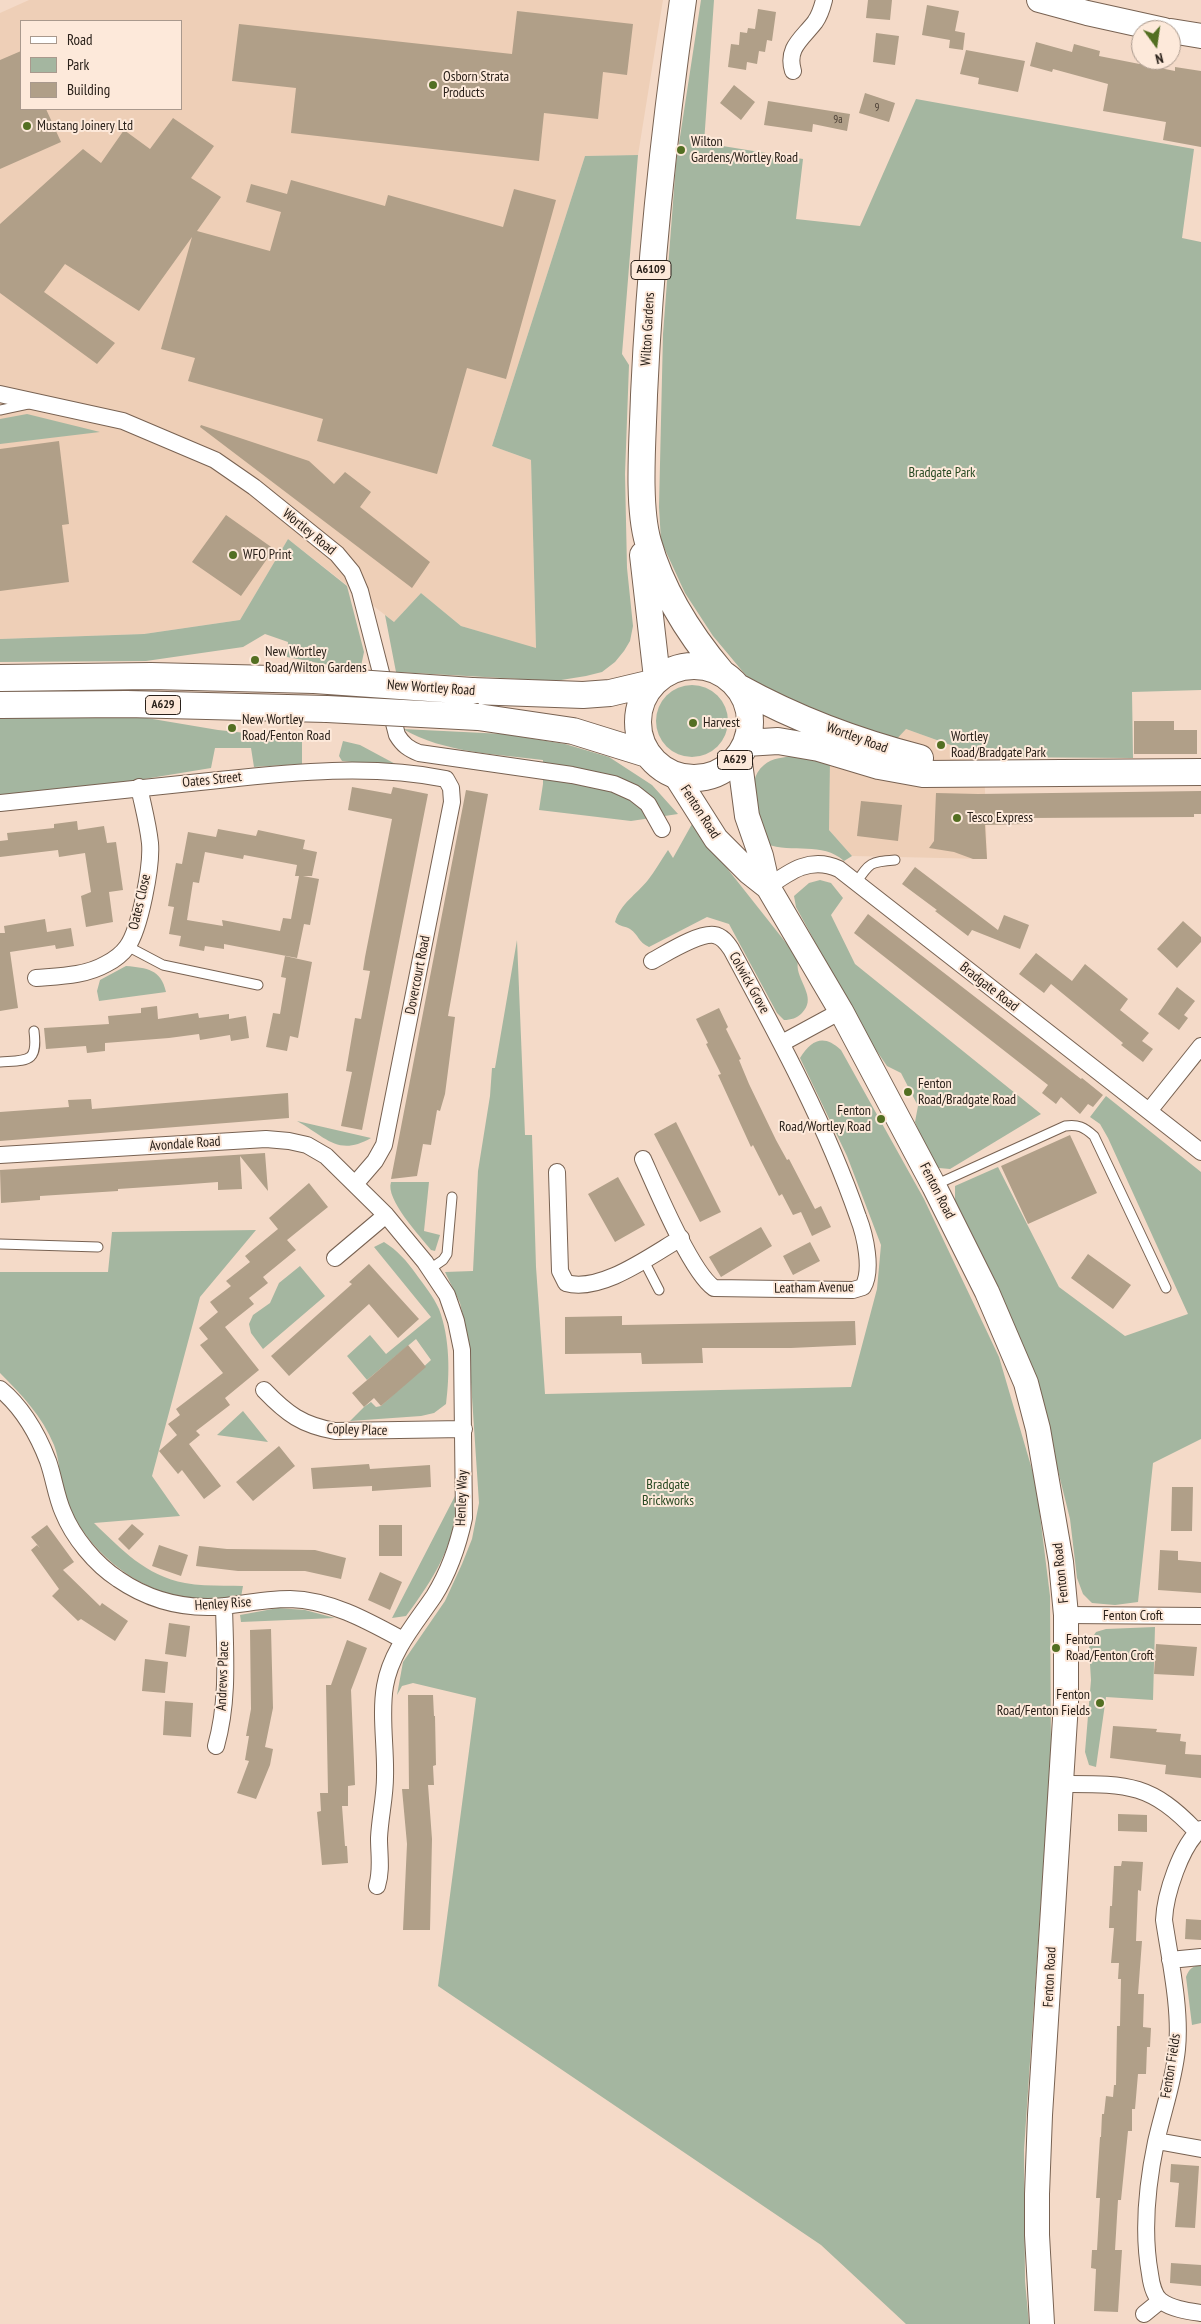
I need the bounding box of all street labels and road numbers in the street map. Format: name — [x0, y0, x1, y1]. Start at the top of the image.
road number: A6109 — [631, 260, 671, 280]
street label: Wilton Gardens — [638, 292, 658, 366]
street label: Wortley Road — [279, 505, 339, 559]
street label: New Wortley Road — [386, 677, 476, 699]
road number: A629 — [146, 696, 180, 714]
street label: Wortley Road — [824, 719, 890, 757]
road number: A629 — [718, 750, 752, 770]
street label: Oates Street — [182, 769, 242, 791]
street label: Fenton Road — [676, 782, 724, 842]
street label: Oates Close — [125, 872, 155, 932]
street label: Dovercourt Road — [402, 934, 434, 1016]
street label: Colwick Grove — [725, 949, 773, 1017]
street label: Bradgate Road — [956, 959, 1022, 1015]
street label: Avondale Road — [149, 1133, 221, 1155]
street label: Fenton Road — [916, 1160, 958, 1222]
street label: Leatham Avenue — [774, 1279, 854, 1297]
street label: Copley Place — [326, 1421, 388, 1439]
street label: Henley Way — [453, 1470, 471, 1526]
street label: Fenton Road — [1049, 1542, 1073, 1604]
street label: Henley Rise — [194, 1594, 252, 1614]
street label: Fenton Croft — [1103, 1608, 1163, 1624]
street label: Andrews Place — [213, 1641, 233, 1711]
street label: Fenton Road — [1040, 1946, 1060, 2008]
street label: Fenton Fields — [1158, 2032, 1184, 2100]

